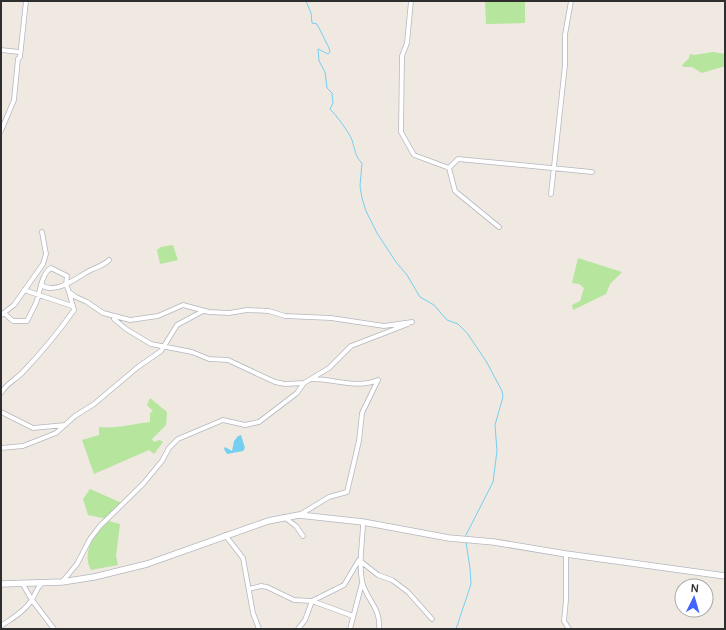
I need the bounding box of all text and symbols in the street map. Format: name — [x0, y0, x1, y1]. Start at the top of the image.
north arrow — [674, 578, 714, 618]
text: N — [690, 580, 700, 595]

